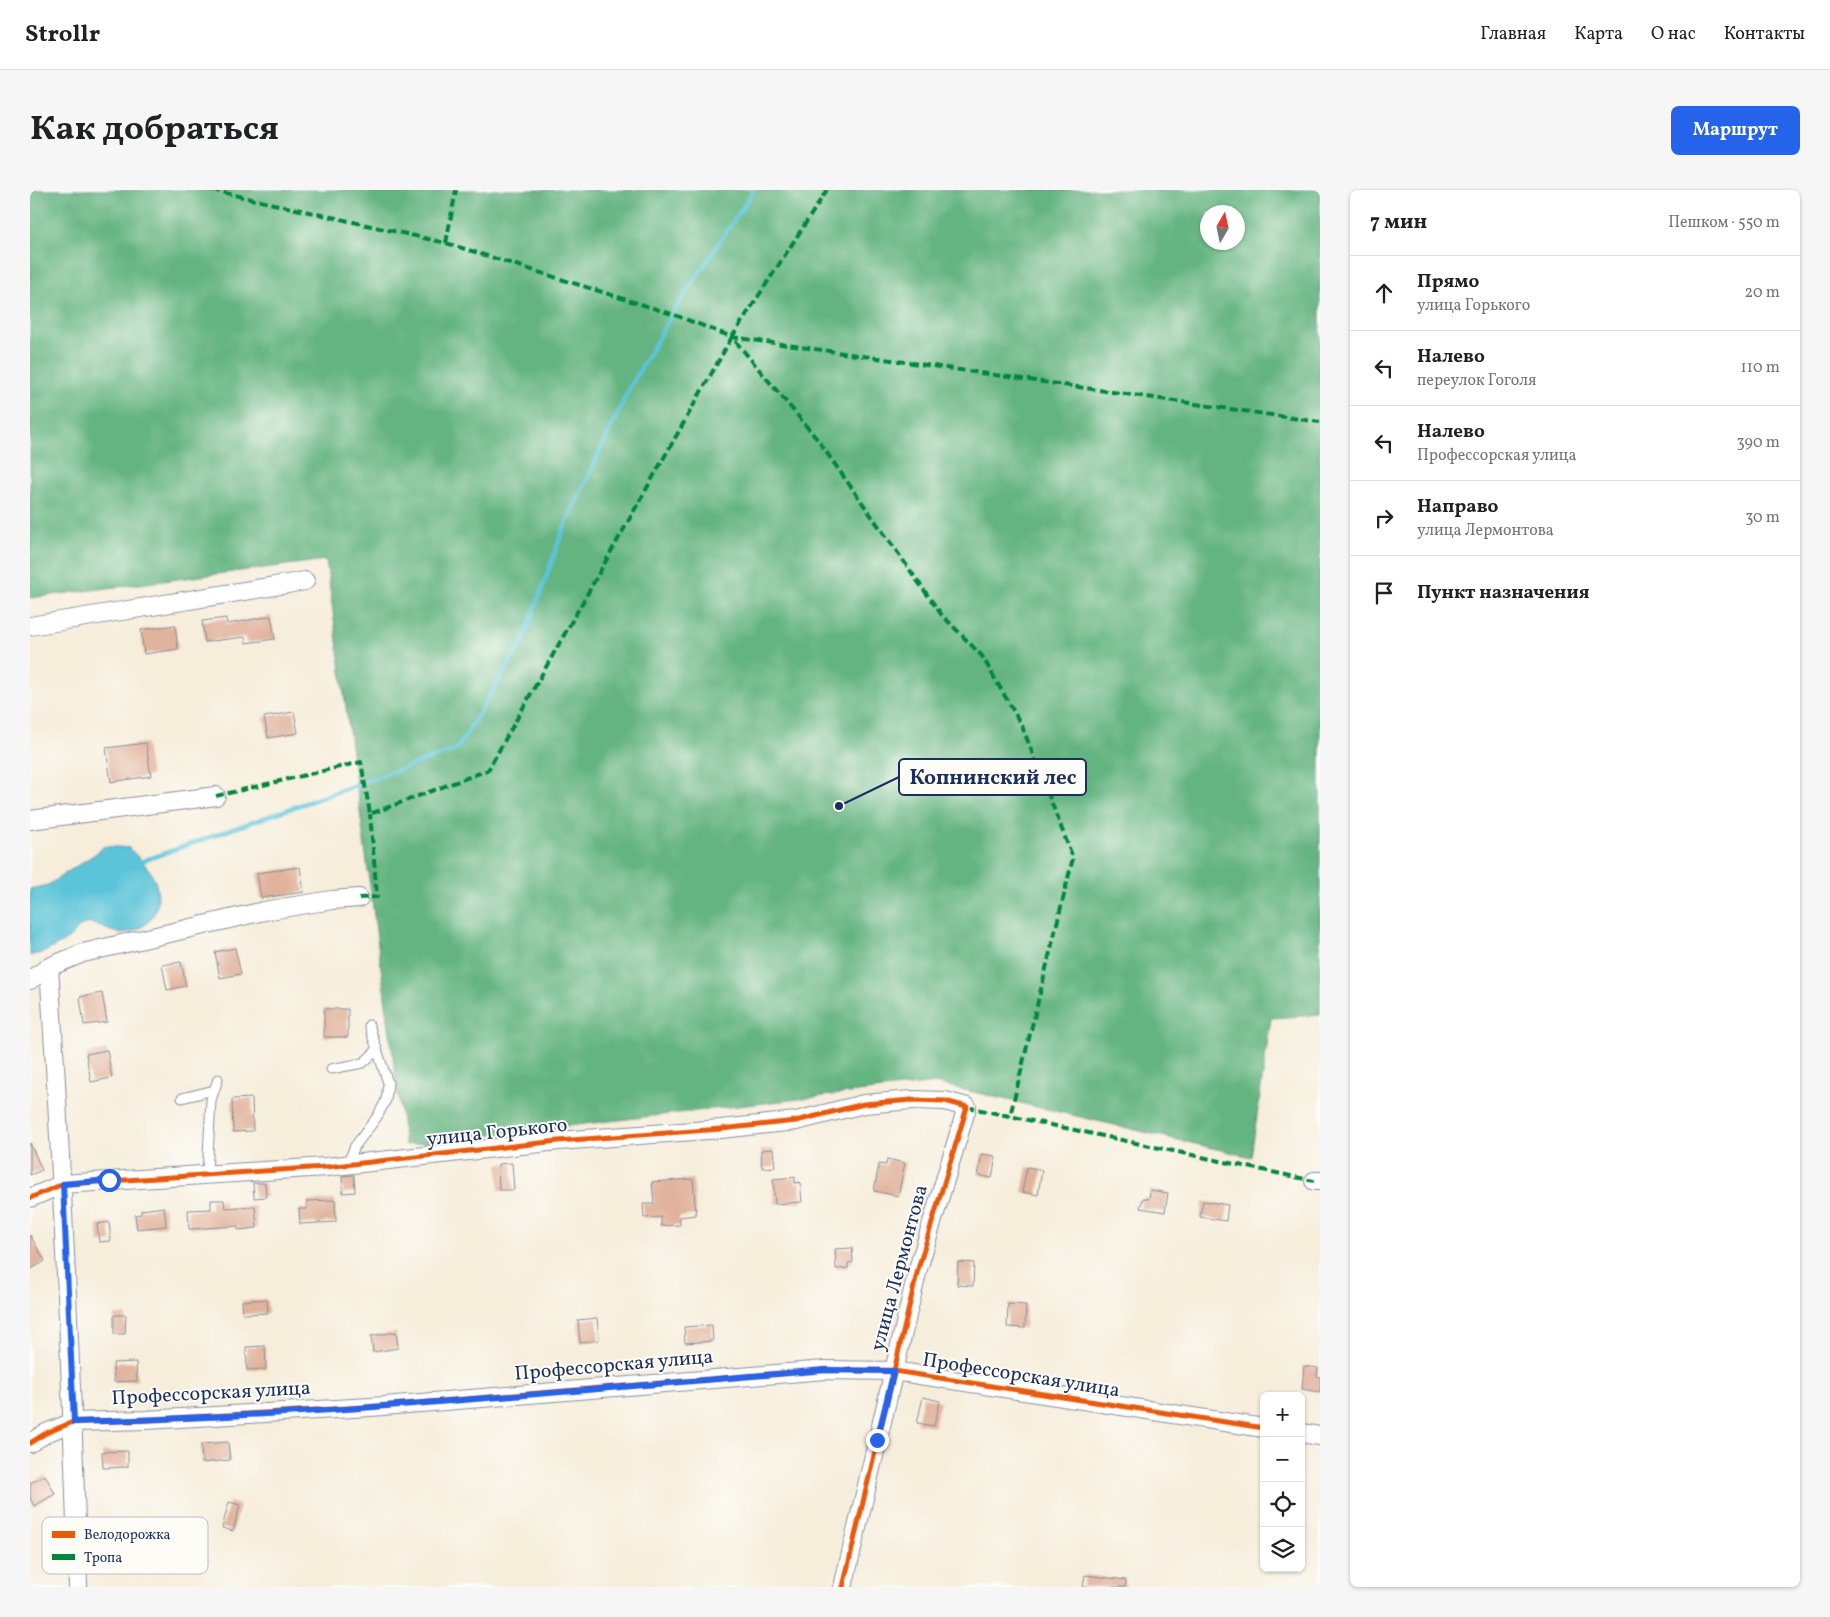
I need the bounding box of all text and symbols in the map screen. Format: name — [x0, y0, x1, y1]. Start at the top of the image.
text: Strollr — [25, 18, 100, 52]
text: Главная — [1480, 22, 1546, 47]
text: Карта — [1574, 22, 1623, 47]
text: О нас — [1651, 22, 1696, 47]
text: Контакты — [1724, 22, 1805, 47]
text: Как добраться — [30, 106, 279, 154]
button: Маршрут — [1671, 106, 1800, 155]
north arrow — [1200, 205, 1245, 250]
text: 7 мин — [1370, 208, 1427, 237]
text: Пешком · 550 m — [1668, 212, 1780, 234]
text: Прямо — [1417, 269, 1479, 295]
icon: ahead — [1370, 279, 1398, 307]
text: 20 m — [1745, 282, 1780, 304]
text: улица Горького — [1417, 295, 1530, 317]
text: Налево — [1417, 344, 1485, 370]
icon: left — [1370, 354, 1398, 382]
text: 110 m — [1741, 357, 1780, 379]
text: переулок Гоголя — [1417, 370, 1536, 392]
text: Налево — [1417, 419, 1485, 445]
icon: left — [1370, 429, 1398, 457]
text: 390 m — [1737, 432, 1780, 454]
text: Профессорская улица — [1417, 445, 1577, 467]
text: Направо — [1417, 494, 1499, 520]
icon: right — [1370, 504, 1398, 532]
text: 30 m — [1745, 507, 1780, 529]
text: улица Лермонтова — [1417, 520, 1554, 542]
icon: arrive — [1370, 579, 1398, 607]
text: Пункт назначения — [1417, 580, 1590, 606]
callout: Копнинский лес — [899, 759, 1086, 795]
text: Копнинский лес — [909, 764, 1077, 793]
street label: улица Горького — [425, 1112, 569, 1154]
route start — [98, 1169, 121, 1192]
street label: улица Лермонтова — [864, 1182, 936, 1354]
street label: Профессорская улица — [513, 1343, 715, 1389]
street label: Профессорская улица — [920, 1347, 1122, 1405]
street label: Профессорская улица — [111, 1375, 311, 1413]
map controls — [1260, 1392, 1305, 1572]
button: + — [1260, 1392, 1305, 1437]
route end — [866, 1429, 889, 1452]
button: − — [1260, 1437, 1305, 1482]
button: locate — [1260, 1482, 1305, 1527]
legend — [42, 1517, 208, 1574]
text: Велодорожка — [84, 1526, 171, 1545]
button: layers — [1260, 1527, 1305, 1572]
text: Тропа — [84, 1549, 122, 1568]

